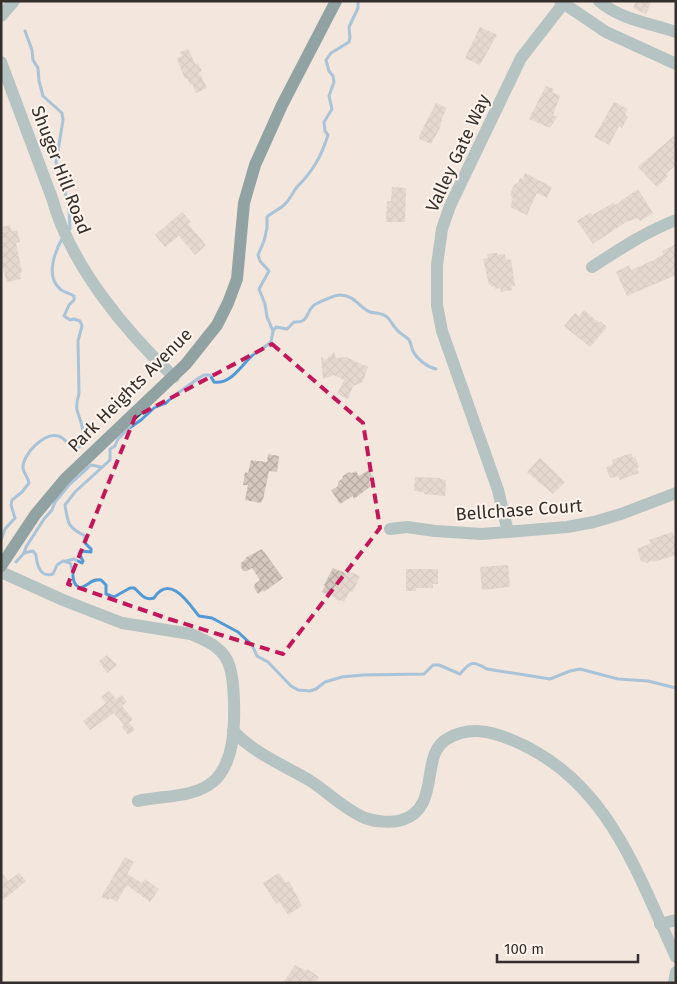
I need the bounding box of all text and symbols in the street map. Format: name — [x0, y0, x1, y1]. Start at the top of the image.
street label: Valley Gate Way — [421, 90, 495, 215]
street label: Shuger Hill Road — [26, 103, 96, 237]
street label: Park Heights Avenue — [63, 323, 197, 457]
street label: Bellchase Court — [455, 495, 584, 525]
scale bar — [497, 932, 638, 964]
text: 100 m — [504, 940, 544, 958]

